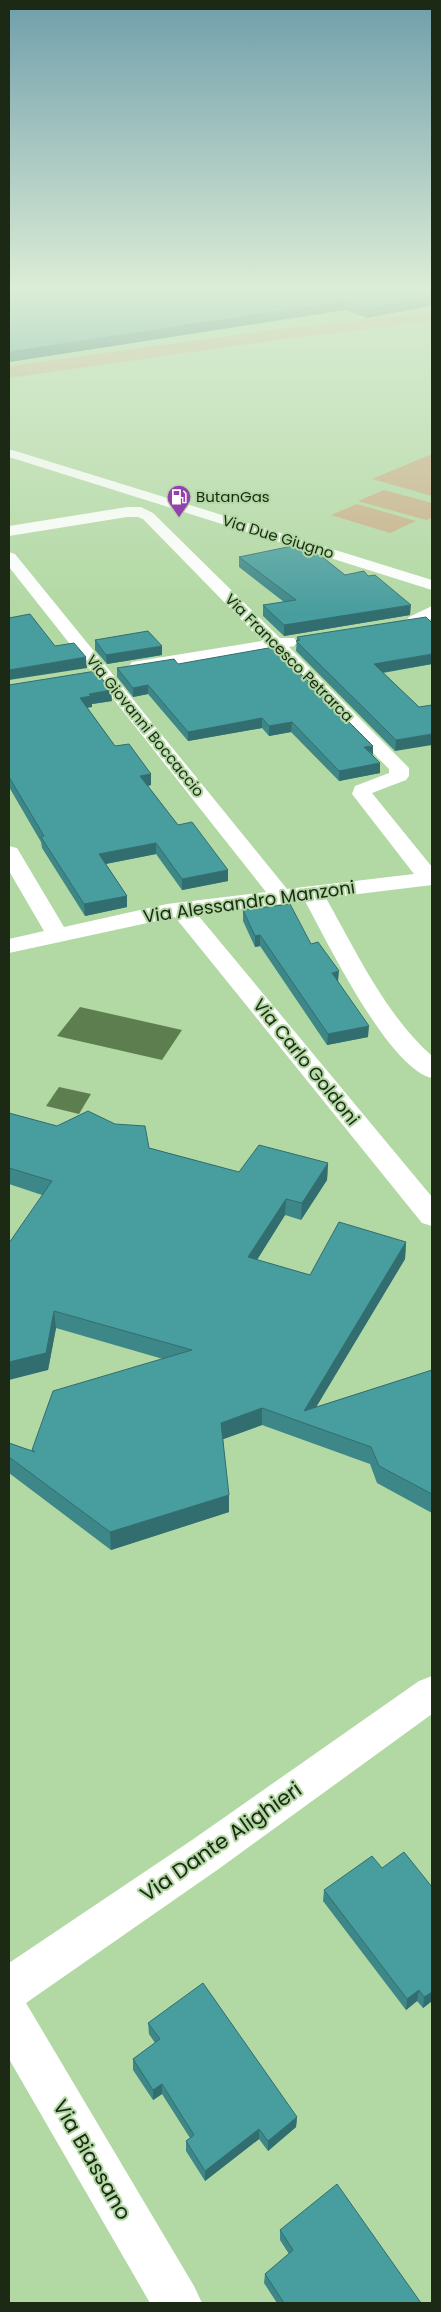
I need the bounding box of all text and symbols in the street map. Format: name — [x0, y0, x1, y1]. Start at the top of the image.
fuel station icon: ButanGas — [166, 484, 192, 518]
place label: ButanGas — [196, 486, 270, 507]
street label: Via Due Giugno — [220, 510, 337, 563]
street label: Via Francesco Petrarca — [220, 589, 358, 727]
street label: Via Giovanni Boccaccio — [82, 650, 209, 801]
street label: Via Alessandro Manzoni — [141, 874, 357, 929]
street label: Via Carlo Goldoni — [247, 993, 365, 1130]
street label: Via Dante Alighieri — [134, 1775, 307, 1908]
street label: Via Biassano — [46, 2094, 139, 2225]

